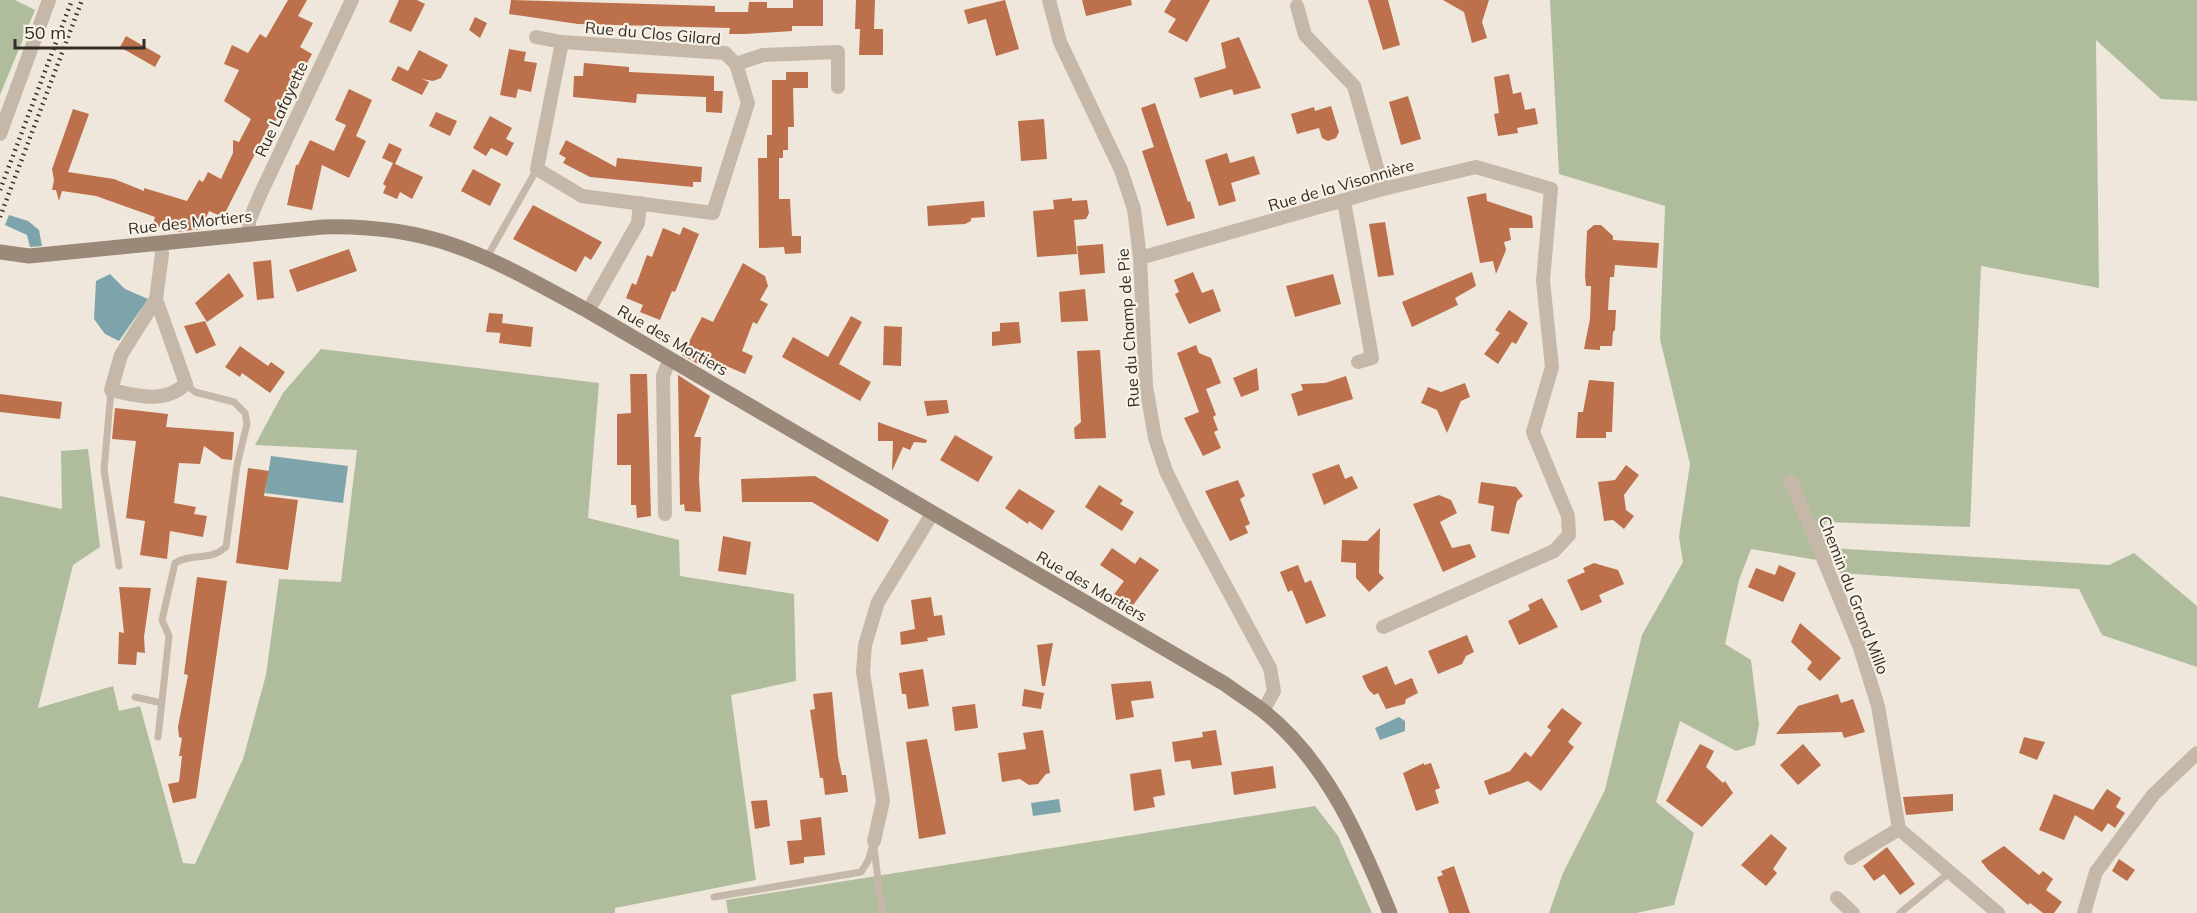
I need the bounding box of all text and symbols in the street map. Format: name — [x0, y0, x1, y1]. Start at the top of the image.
scale bar — [15, 12, 144, 50]
street label: Rue du Clos Gilard — [584, 17, 722, 49]
text: 50 m — [24, 21, 66, 44]
street label: Rue Lafayette — [250, 58, 312, 160]
street label: Rue de la Visonnière — [1266, 155, 1416, 215]
street label: Rue des Mortiers — [127, 206, 253, 238]
street label: Rue du Champ de Pie — [1112, 248, 1144, 408]
street label: Rue des Mortiers — [614, 300, 732, 380]
street label: Chemin du Grand Millo — [1815, 513, 1893, 677]
street label: Rue des Mortiers — [1033, 546, 1151, 626]

